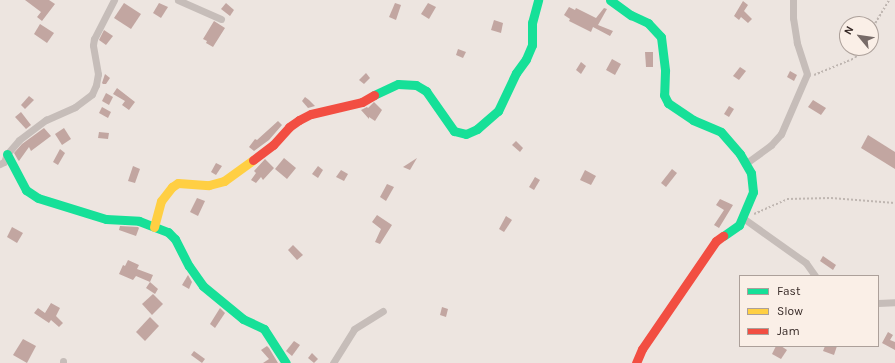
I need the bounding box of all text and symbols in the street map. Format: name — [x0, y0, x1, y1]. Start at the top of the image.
north arrow — [839, 16, 879, 56]
text: N — [841, 24, 857, 37]
legend — [739, 275, 879, 347]
text: Fast — [777, 284, 800, 298]
text: Slow — [777, 304, 803, 318]
text: Jam — [777, 324, 800, 338]

